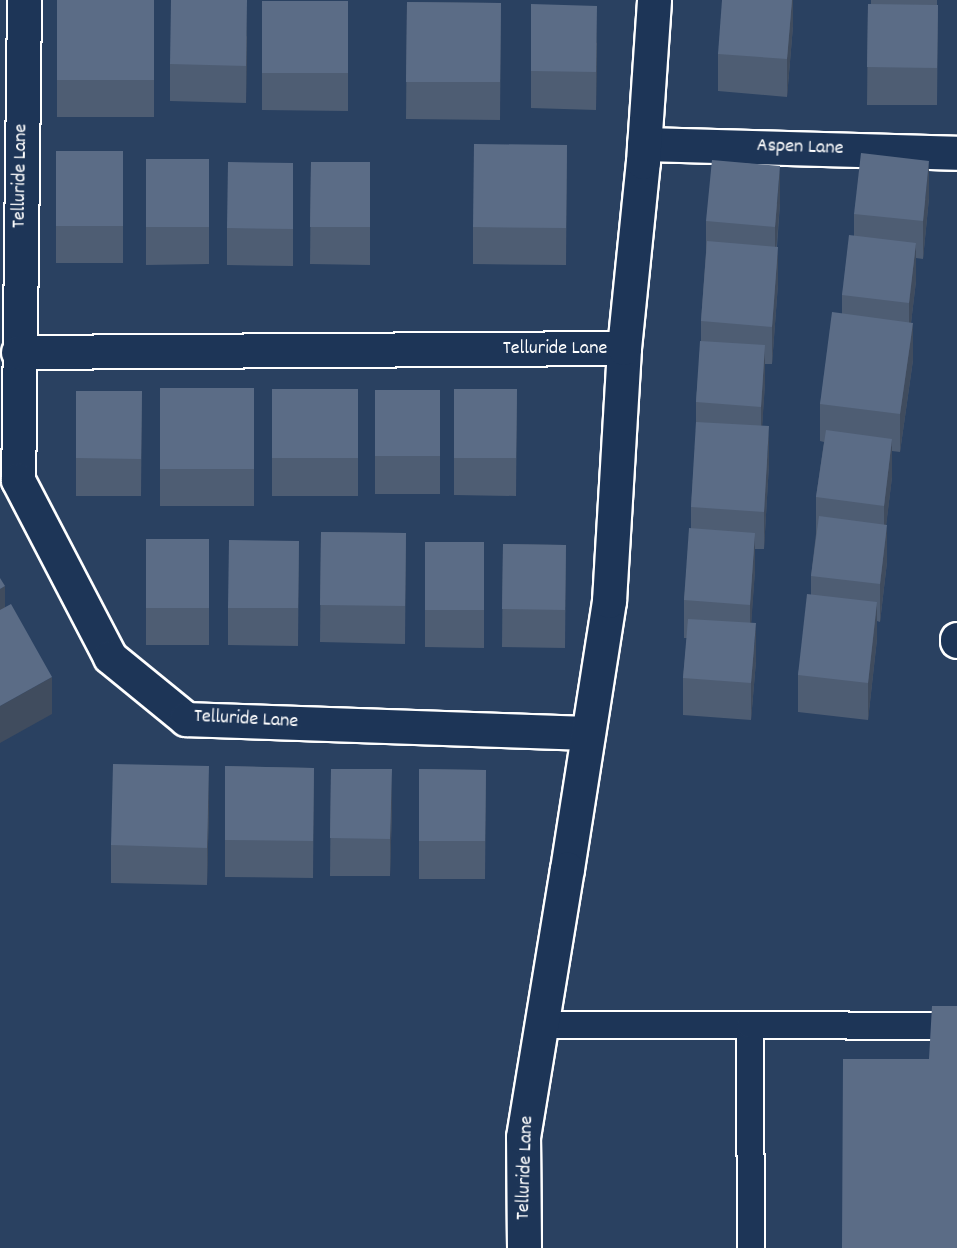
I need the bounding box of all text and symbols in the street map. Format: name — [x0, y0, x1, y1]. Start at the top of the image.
street label: Telluride Lane — [8, 124, 34, 228]
street label: Aspen Lane — [756, 134, 844, 162]
street label: Telluride Lane — [503, 337, 607, 361]
street label: Telluride Lane — [193, 705, 299, 735]
street label: Telluride Lane — [512, 1115, 540, 1221]

